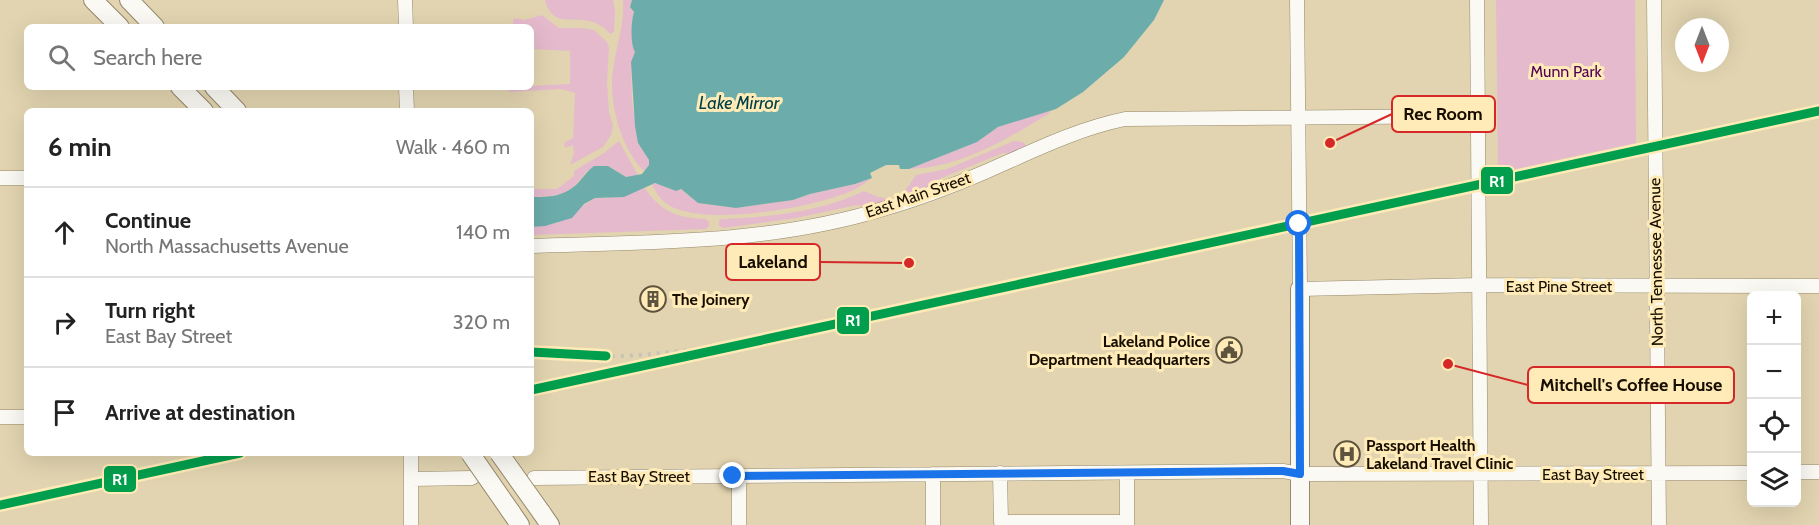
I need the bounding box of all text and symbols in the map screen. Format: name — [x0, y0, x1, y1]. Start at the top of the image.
north arrow — [1675, 18, 1729, 72]
search box — [24, 24, 534, 90]
icon: search — [45, 41, 78, 74]
text: Search here — [93, 44, 202, 71]
park label: Munn Park — [1530, 62, 1603, 81]
water label: Lake Mirror — [699, 92, 781, 114]
callout: Rec Room — [1392, 96, 1495, 132]
text: Rec Room — [1403, 103, 1483, 125]
text: 6 min — [48, 131, 112, 163]
text: Walk · 460 m — [396, 135, 510, 159]
line badge: R1 — [1480, 166, 1514, 195]
street label: East Main Street — [863, 168, 974, 222]
text: R1 — [1489, 172, 1505, 191]
street label: North Tennessee Avenue — [1645, 178, 1667, 346]
text: Continue — [105, 207, 191, 234]
route start — [1285, 210, 1311, 236]
icon: ahead — [48, 216, 81, 249]
text: 140 m — [456, 220, 510, 244]
text: North Massachusetts Avenue — [105, 234, 349, 258]
callout: Lakeland — [726, 244, 820, 280]
text: Lakeland — [738, 251, 808, 273]
street label: East Pine Street — [1506, 277, 1613, 296]
building icon: The Joinery — [638, 284, 668, 314]
place label: The Joinery — [672, 290, 750, 309]
map controls — [1747, 291, 1801, 507]
button: + — [1747, 291, 1801, 345]
text: Turn right — [105, 297, 195, 324]
icon: right — [48, 306, 81, 339]
line badge: R1 — [836, 306, 870, 335]
text: 320 m — [453, 310, 510, 334]
text: R1 — [845, 311, 861, 330]
text: East Bay Street — [105, 324, 232, 348]
place label: Lakeland Police Department Headquarters — [1029, 332, 1210, 369]
public building icon: Lakeland Police Department Headquarters — [1214, 335, 1244, 365]
button: − — [1747, 345, 1801, 399]
callout: Mitchell's Coffee House — [1528, 367, 1734, 403]
text: Mitchell's Coffee House — [1540, 374, 1722, 396]
icon: arrive — [48, 396, 81, 429]
text: Arrive at destination — [105, 399, 295, 426]
button: locate — [1747, 399, 1801, 453]
place label: Passport Health Lakeland Travel Clinic — [1366, 436, 1513, 473]
hospital icon: Passport Health Lakeland Travel Clinic — [1332, 439, 1362, 469]
button: layers — [1747, 453, 1801, 507]
route end — [719, 462, 745, 488]
line badge: R1 — [103, 465, 137, 493]
street label: East Bay Street — [1542, 465, 1645, 484]
street label: East Bay Street — [588, 467, 691, 486]
text: R1 — [112, 470, 128, 489]

